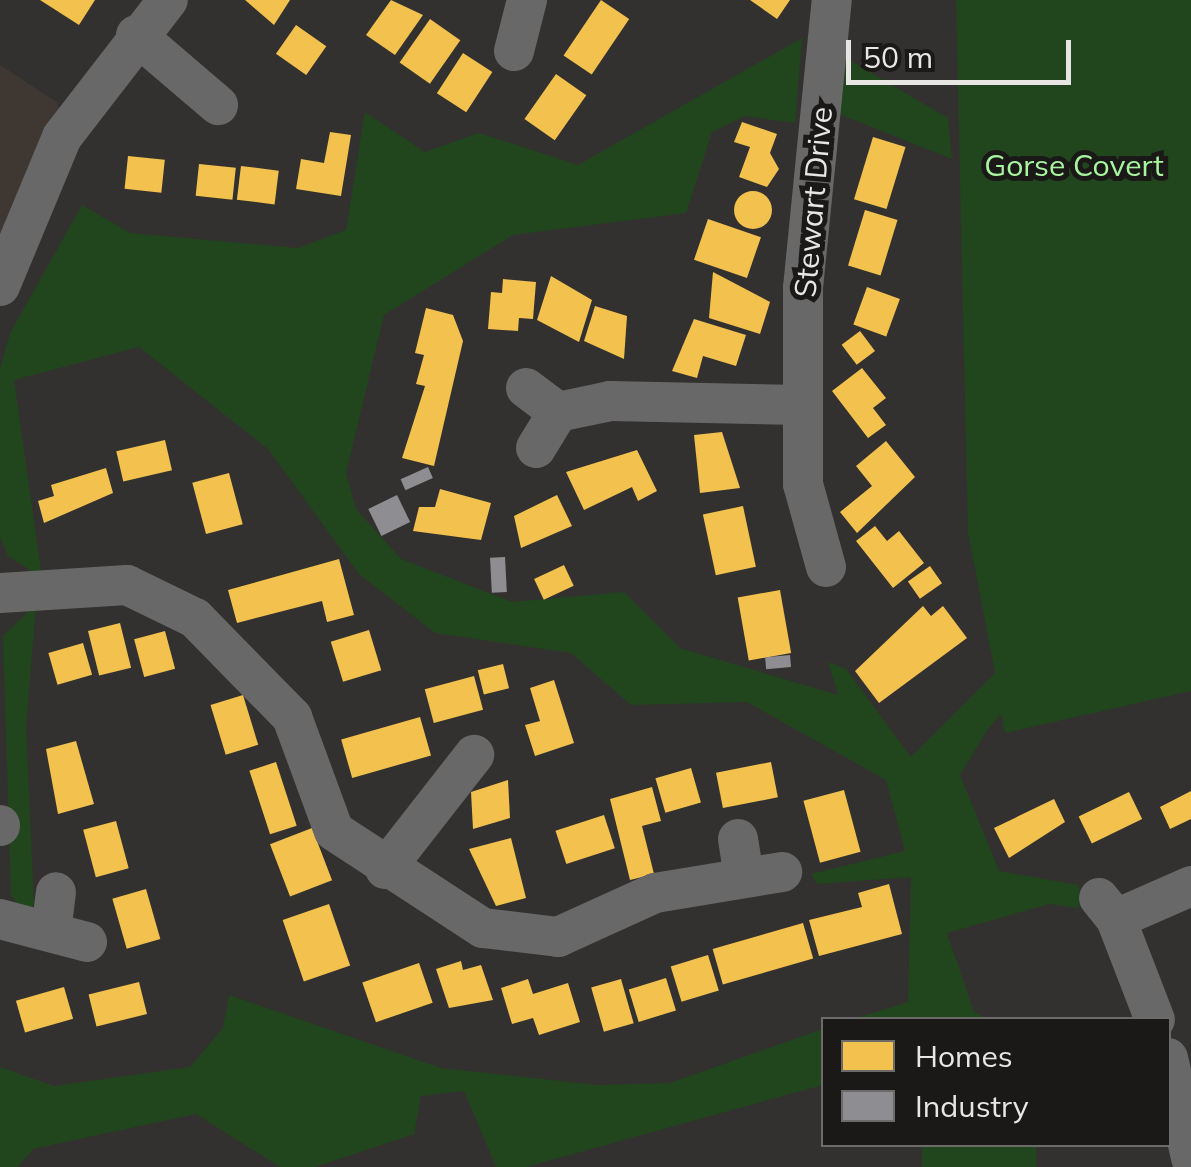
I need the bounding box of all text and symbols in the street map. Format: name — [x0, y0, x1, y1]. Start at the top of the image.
scale bar — [851, 20, 1076, 82]
text: 50 m — [863, 38, 933, 76]
street label: Stewart Drive — [787, 105, 839, 299]
park label: Gorse Covert — [984, 147, 1164, 183]
legend — [821, 1017, 1171, 1147]
text: Homes — [915, 1037, 1013, 1075]
text: Industry — [915, 1087, 1029, 1125]

